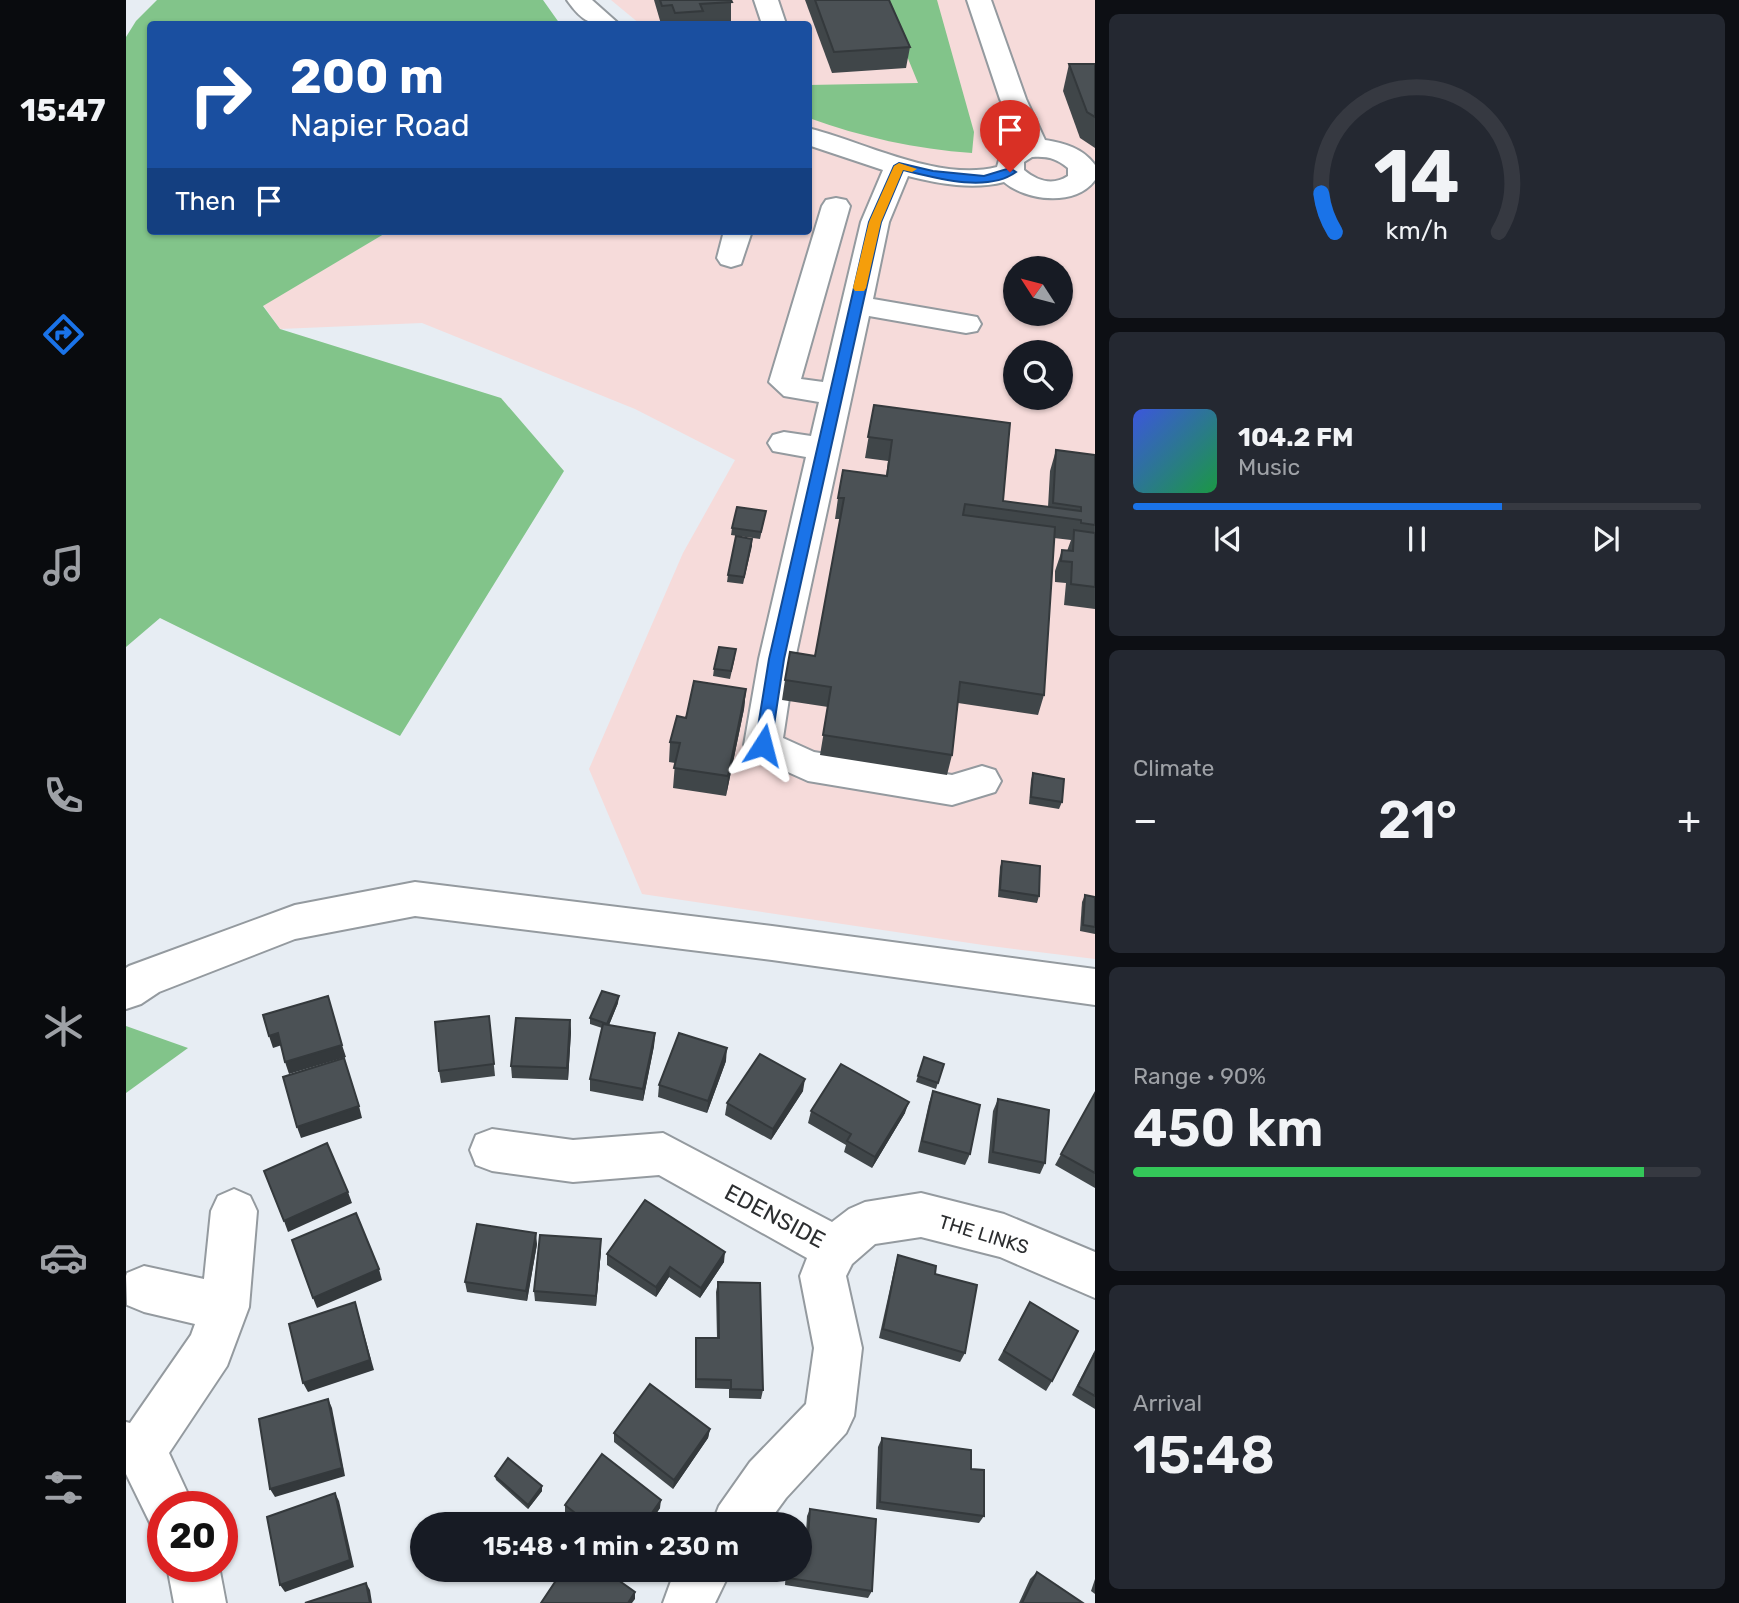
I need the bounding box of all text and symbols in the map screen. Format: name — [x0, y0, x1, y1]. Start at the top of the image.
text: 200 m — [290, 47, 444, 105]
icon: right — [175, 49, 266, 140]
text: 15:47 — [20, 91, 106, 129]
pin — [980, 100, 1040, 172]
text: Napier Road — [290, 106, 470, 144]
icon: arrive — [991, 111, 1029, 149]
text: 14 — [1374, 134, 1460, 220]
icon: arrive — [250, 182, 288, 220]
text: Then — [175, 186, 236, 217]
text: km/h — [1386, 216, 1448, 245]
north arrow — [1003, 256, 1073, 326]
map controls — [1003, 256, 1073, 410]
icon: directions — [39, 310, 88, 359]
button: search — [1003, 340, 1073, 410]
text: 104.2 FM — [1238, 422, 1354, 453]
text: Music — [1238, 453, 1300, 481]
icon: previous — [1209, 520, 1247, 558]
icon: pause — [1398, 520, 1436, 558]
icon: next — [1587, 520, 1625, 558]
icon: music — [39, 541, 88, 590]
position arrow — [726, 708, 800, 782]
text: Climate — [1133, 754, 1214, 782]
icon: phone — [39, 771, 88, 820]
text: 21° — [1378, 789, 1457, 851]
text: − — [1133, 797, 1158, 843]
text: + — [1677, 797, 1701, 843]
icon: climate — [39, 1002, 88, 1051]
text: Range · 90% — [1133, 1062, 1266, 1090]
text: 450 km — [1133, 1097, 1324, 1159]
street label: EDENSIDE — [720, 1178, 830, 1254]
street label: THE LINKS — [936, 1210, 1032, 1259]
icon: car — [39, 1233, 88, 1282]
text: Arrival — [1133, 1389, 1202, 1417]
text: 15:48 — [1133, 1424, 1275, 1486]
icon: filters — [39, 1463, 88, 1512]
speed limit sign: 20 — [147, 1491, 238, 1582]
text: 15:48 · 1 min · 230 m — [483, 1531, 739, 1562]

